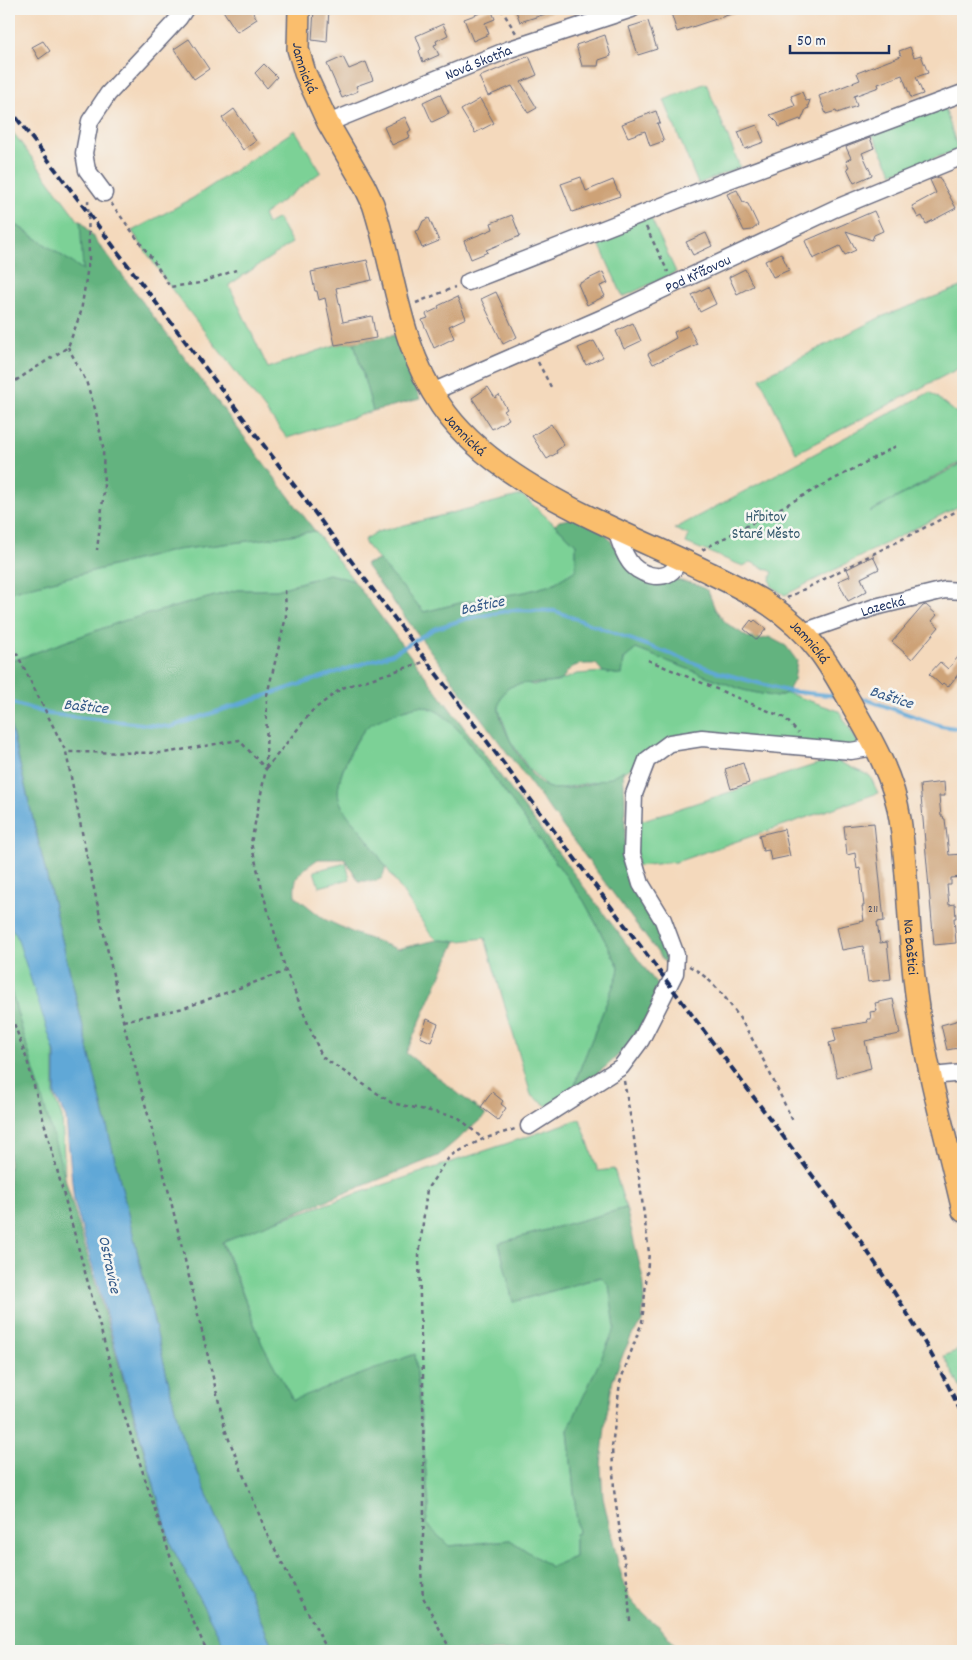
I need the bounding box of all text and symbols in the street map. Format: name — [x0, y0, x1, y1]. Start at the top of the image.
scale bar — [790, 22, 888, 54]
text: 50 m — [797, 31, 826, 53]
street label: Nová Skotňa — [442, 40, 516, 87]
street label: Jamnická — [285, 43, 322, 98]
street label: Pod Křížovou — [662, 250, 735, 300]
street label: Jamnická — [438, 410, 491, 463]
park label: Hřbitov Staré Město — [732, 507, 801, 546]
water label: Baštice — [458, 590, 508, 622]
street label: Lazecká — [858, 591, 908, 624]
street label: Jamnická — [784, 616, 834, 670]
water label: Baštice — [867, 681, 917, 716]
water label: Baštice — [63, 694, 110, 721]
house number: 211 — [868, 901, 878, 918]
street label: Na Baštici — [896, 919, 923, 976]
water label: Ostravice — [91, 1234, 126, 1296]

